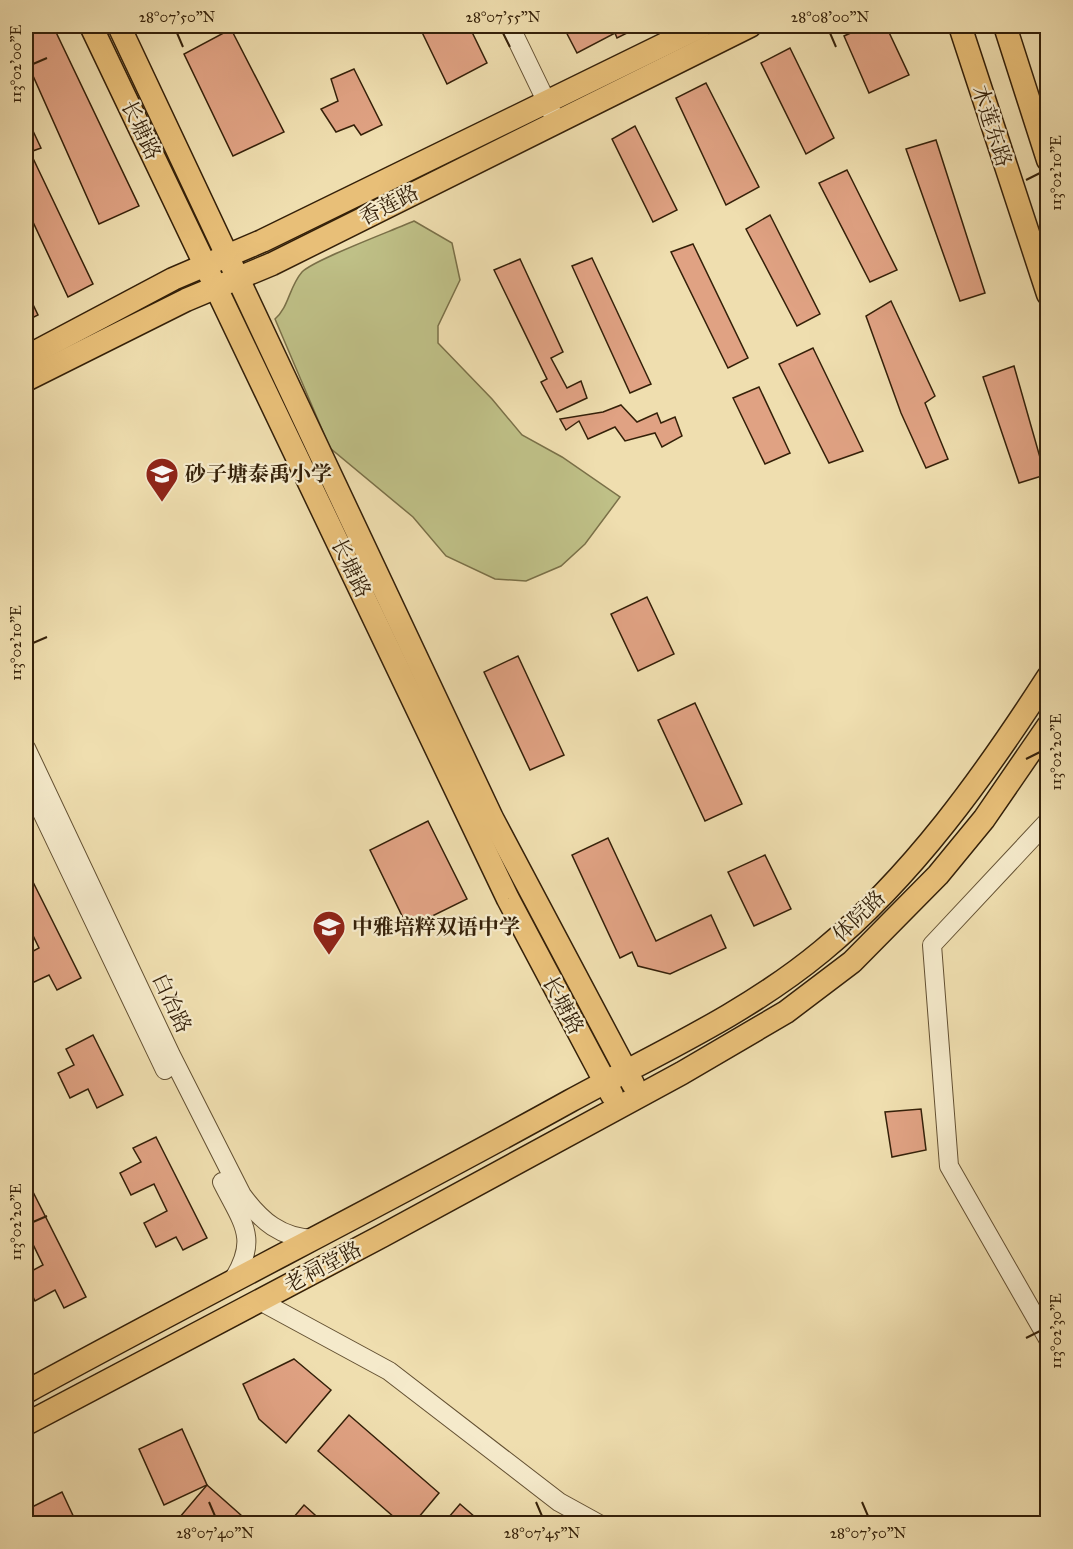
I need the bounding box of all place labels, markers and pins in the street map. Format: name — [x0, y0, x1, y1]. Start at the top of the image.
school or university icon: 砂子塘泰禹小学 — [144, 456, 180, 503]
place label: 砂子塘泰禹小学 — [185, 461, 332, 487]
school or university icon: 中雅培粹双语中学 — [311, 909, 347, 956]
place label: 中雅培粹双语中学 — [352, 914, 520, 940]

